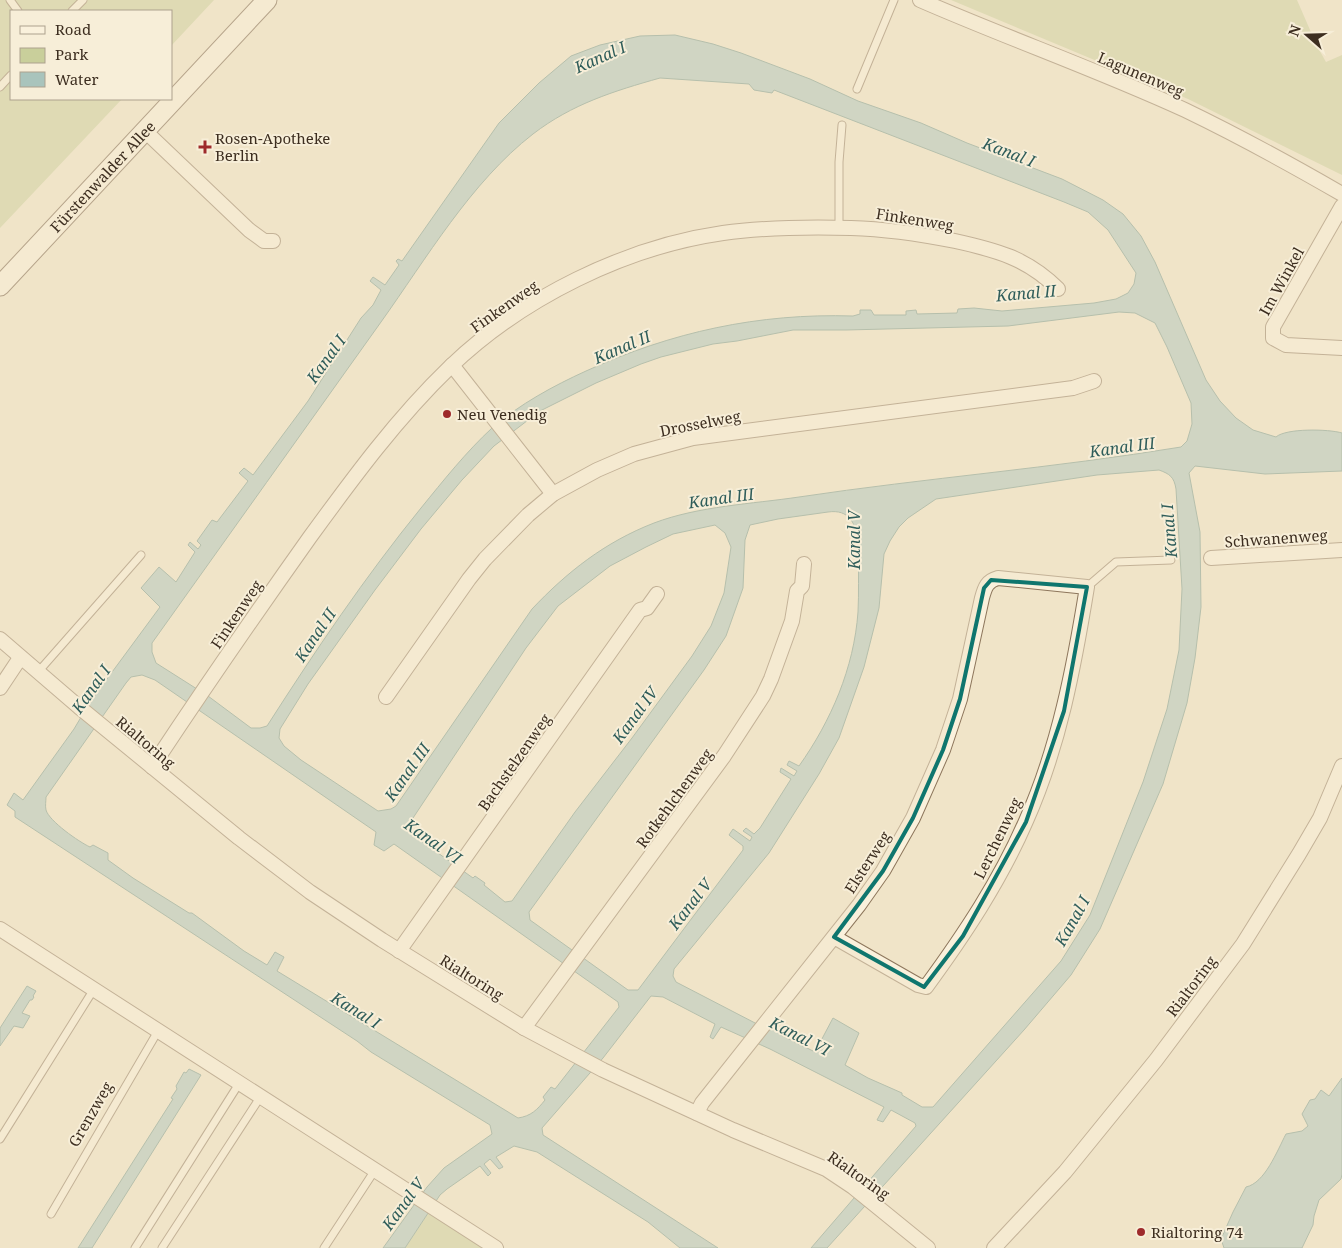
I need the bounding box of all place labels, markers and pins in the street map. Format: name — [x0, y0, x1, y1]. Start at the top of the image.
place label: Rosen-Apotheke Berlin — [215, 128, 330, 165]
marker: Rosen-Apotheke Berlin — [199, 141, 211, 153]
place label: Neu Venedig — [457, 404, 547, 424]
marker: Neu Venedig — [441, 408, 453, 420]
place label: Rialtoring 74 — [1151, 1222, 1244, 1242]
marker: Rialtoring 74 — [1135, 1226, 1147, 1238]

